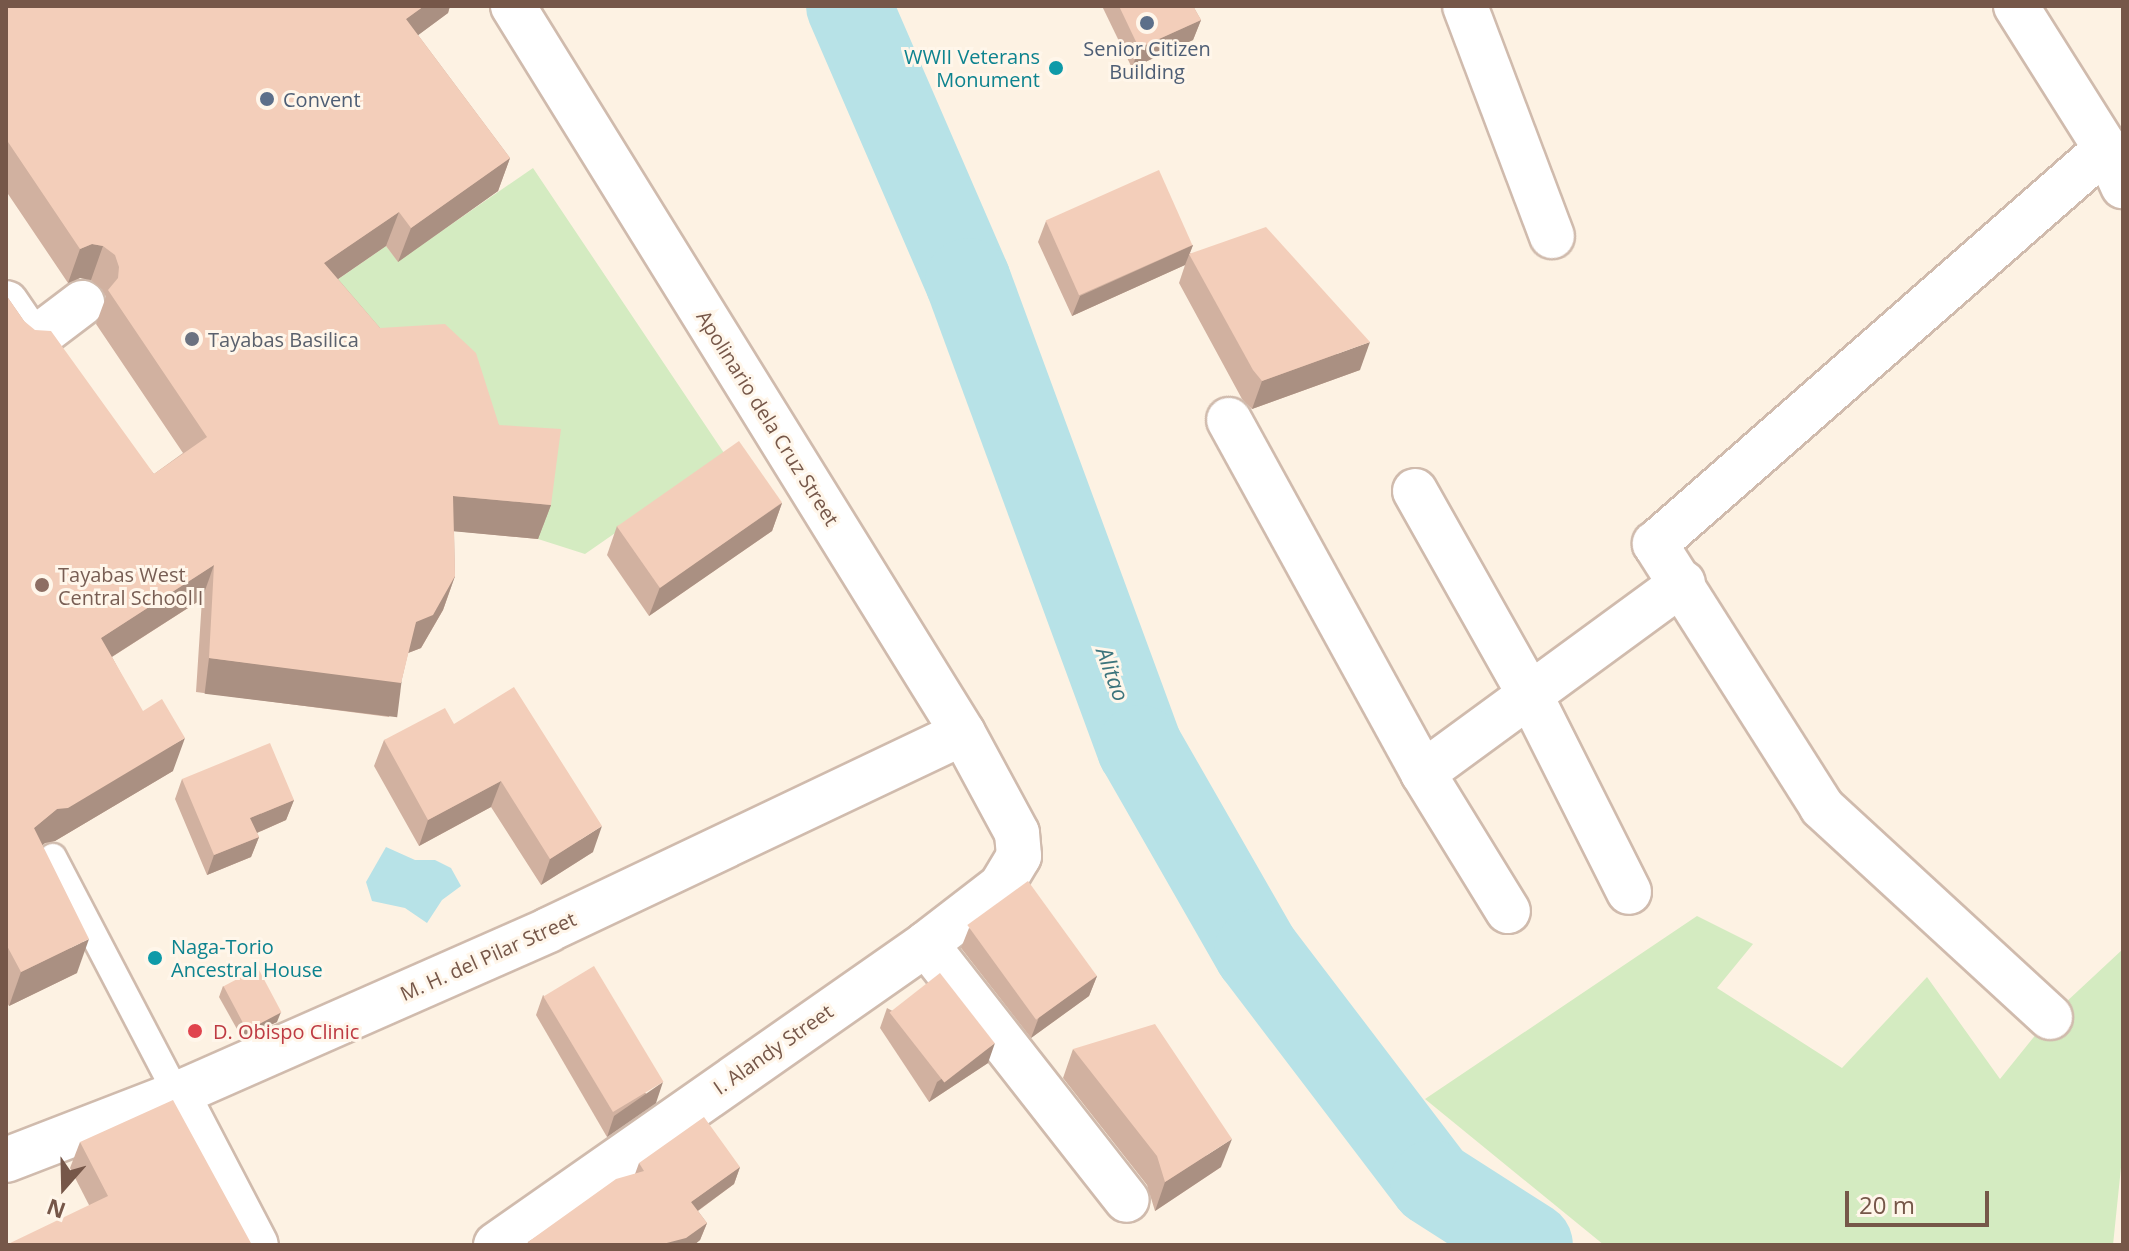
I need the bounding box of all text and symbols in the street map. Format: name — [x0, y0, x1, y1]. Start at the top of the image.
marker: Senior Citizen Building — [1138, 14, 1156, 32]
place label: Senior Citizen Building — [1083, 36, 1211, 83]
place label: WWII Veterans Monument — [904, 44, 1040, 91]
marker: WWII Veterans Monument — [1047, 59, 1065, 77]
place label: Convent — [283, 87, 361, 111]
marker: Convent — [258, 90, 276, 108]
street label: Apolinario dela Cruz Street — [692, 306, 844, 530]
place label: Tayabas Basilica — [208, 327, 359, 351]
marker: Tayabas Basilica — [183, 330, 201, 348]
place label: Tayabas West Central School I — [58, 562, 203, 609]
marker: Tayabas West Central School I — [33, 576, 51, 594]
water label: Alitao — [1091, 643, 1135, 705]
street label: M. H. del Pilar Street — [396, 906, 580, 1006]
place label: Naga-Torio Ancestral House — [171, 934, 323, 981]
marker: Naga-Torio Ancestral House — [146, 949, 164, 967]
street label: I. Alandy Street — [709, 999, 837, 1099]
place label: D. Obispo Clinic — [213, 1019, 359, 1043]
marker: D. Obispo Clinic — [184, 1020, 206, 1042]
north arrow — [24, 1147, 104, 1227]
scale bar — [1849, 1175, 1993, 1225]
text: 20 m — [1859, 1188, 1915, 1221]
text: N — [42, 1192, 69, 1227]

